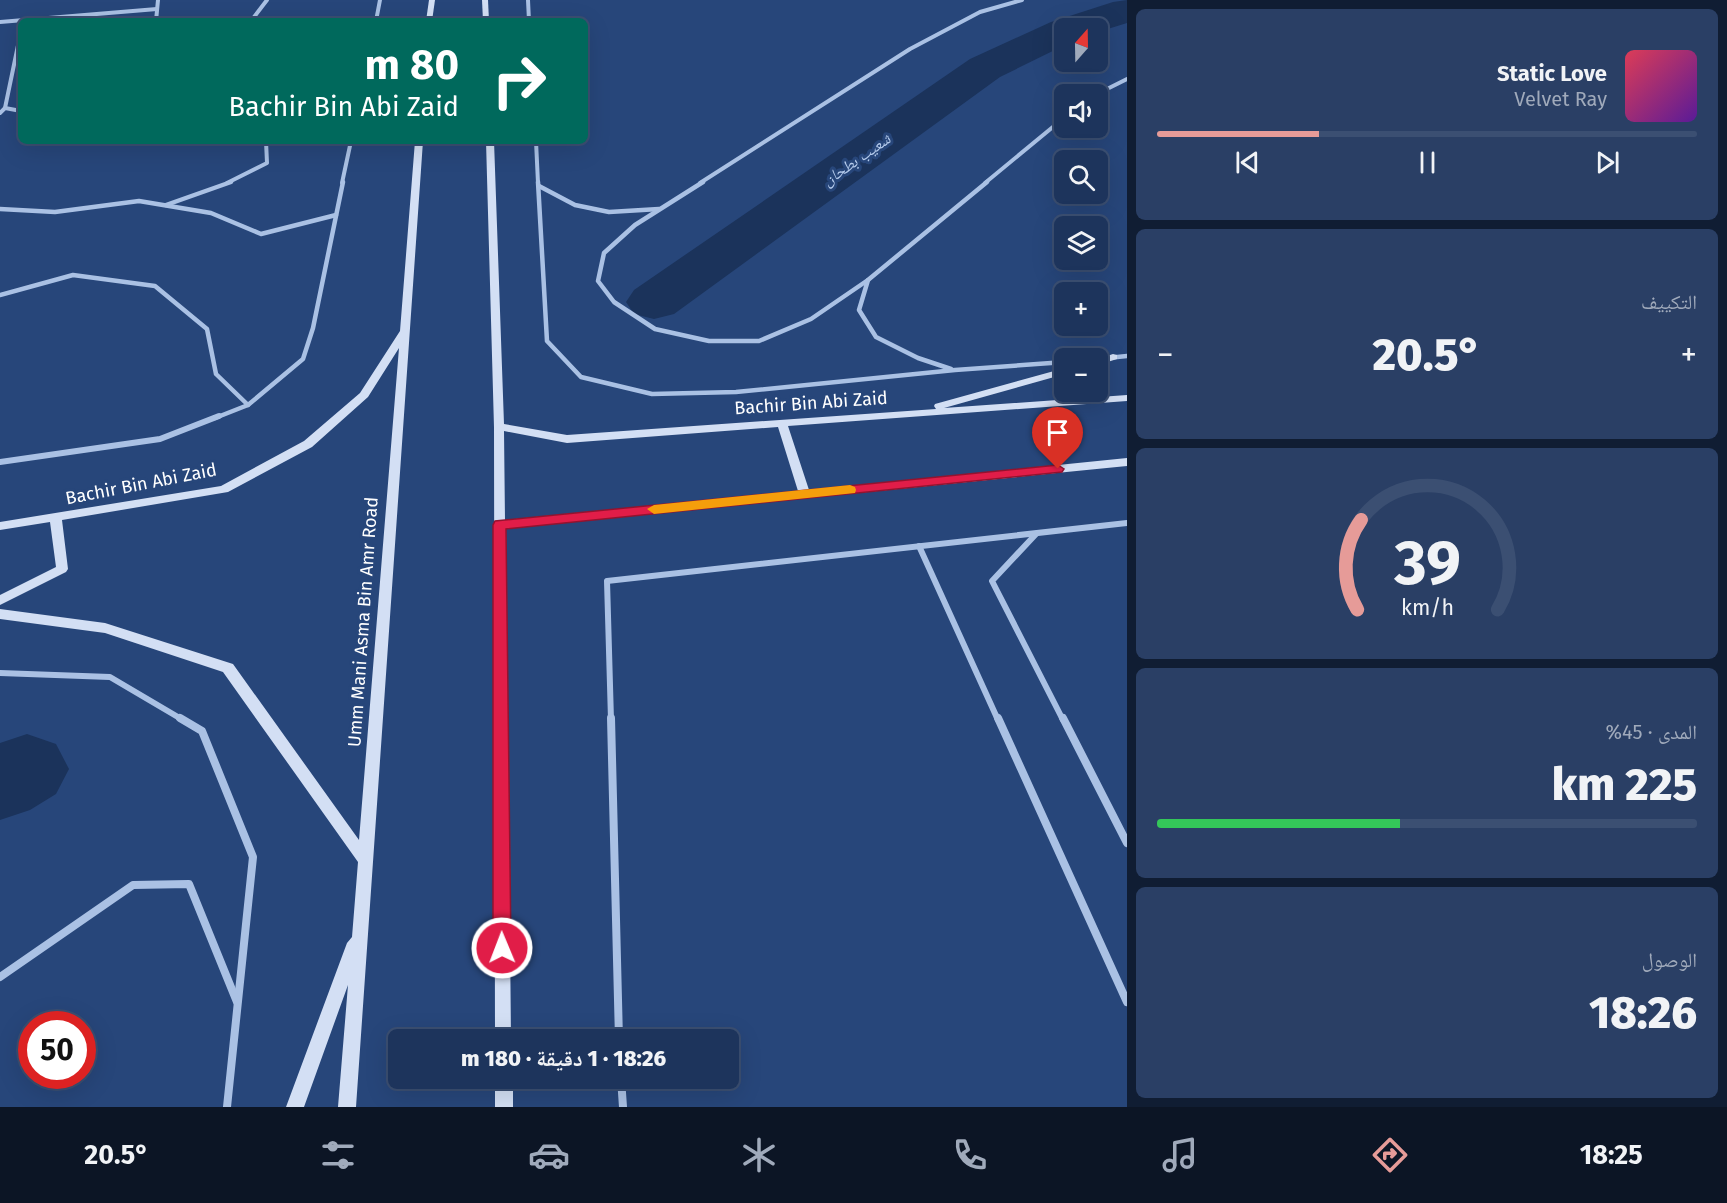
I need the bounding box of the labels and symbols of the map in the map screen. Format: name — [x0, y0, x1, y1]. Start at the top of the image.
north arrow — [1054, 18, 1108, 72]
water label: شعيب بطحان — [819, 128, 895, 191]
street label: Bachir Bin Abi Zaid — [734, 387, 888, 419]
pin — [1032, 407, 1083, 469]
street label: Bachir Bin Abi Zaid — [63, 459, 219, 509]
street label: Umm Mani Asma Bin Amr Road — [343, 496, 383, 748]
position arrow — [470, 916, 534, 980]
speed limit sign: 50 — [18, 1011, 96, 1089]

